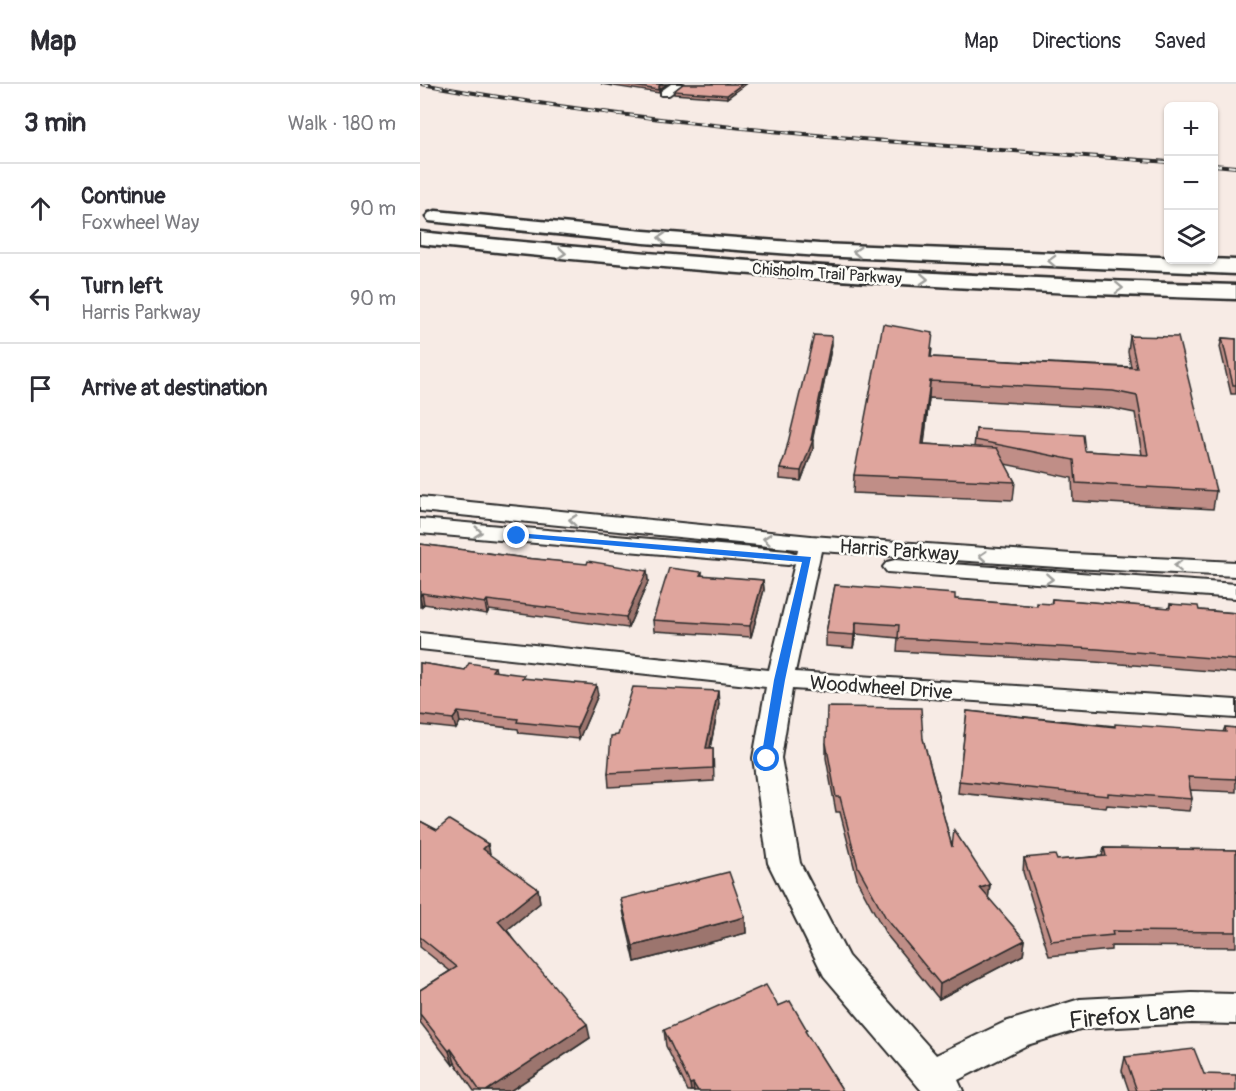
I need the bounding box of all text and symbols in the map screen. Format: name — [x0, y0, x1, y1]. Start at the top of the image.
text: Map — [30, 24, 76, 59]
text: Map — [964, 28, 999, 55]
text: Directions — [1032, 28, 1121, 55]
text: Saved — [1154, 28, 1206, 55]
map controls — [1164, 102, 1218, 264]
button: + — [1164, 102, 1218, 156]
text: 3 min — [24, 107, 86, 139]
text: Walk · 180 m — [288, 111, 396, 136]
button: − — [1164, 156, 1218, 210]
text: Continue — [81, 182, 165, 210]
icon: ahead — [24, 192, 57, 225]
text: 90 m — [350, 196, 396, 221]
text: Foxwheel Way — [81, 210, 199, 235]
button: layers — [1164, 210, 1218, 264]
one-way arrow — [658, 232, 667, 245]
one-way arrow — [557, 246, 566, 259]
one-way arrow — [852, 246, 861, 259]
one-way arrow — [1047, 255, 1056, 267]
street label: Chisholm Trail Parkway — [751, 259, 903, 289]
text: Turn left — [81, 272, 163, 300]
one-way arrow — [919, 272, 928, 285]
one-way arrow — [1114, 281, 1123, 294]
icon: left — [24, 282, 57, 315]
text: 90 m — [350, 286, 396, 311]
text: Harris Parkway — [81, 300, 200, 325]
icon: arrive — [24, 372, 57, 405]
text: Arrive at destination — [81, 374, 267, 402]
one-way arrow — [569, 514, 578, 527]
route end — [503, 522, 529, 548]
one-way arrow — [474, 525, 483, 537]
one-way arrow — [763, 533, 772, 546]
street label: Harris Parkway — [839, 534, 960, 567]
one-way arrow — [978, 549, 987, 562]
one-way arrow — [1173, 560, 1182, 573]
one-way arrow — [1045, 572, 1054, 585]
street label: Woodwheel Drive — [809, 670, 953, 705]
route start — [753, 745, 779, 771]
street label: Firefox Lane — [1068, 996, 1196, 1035]

